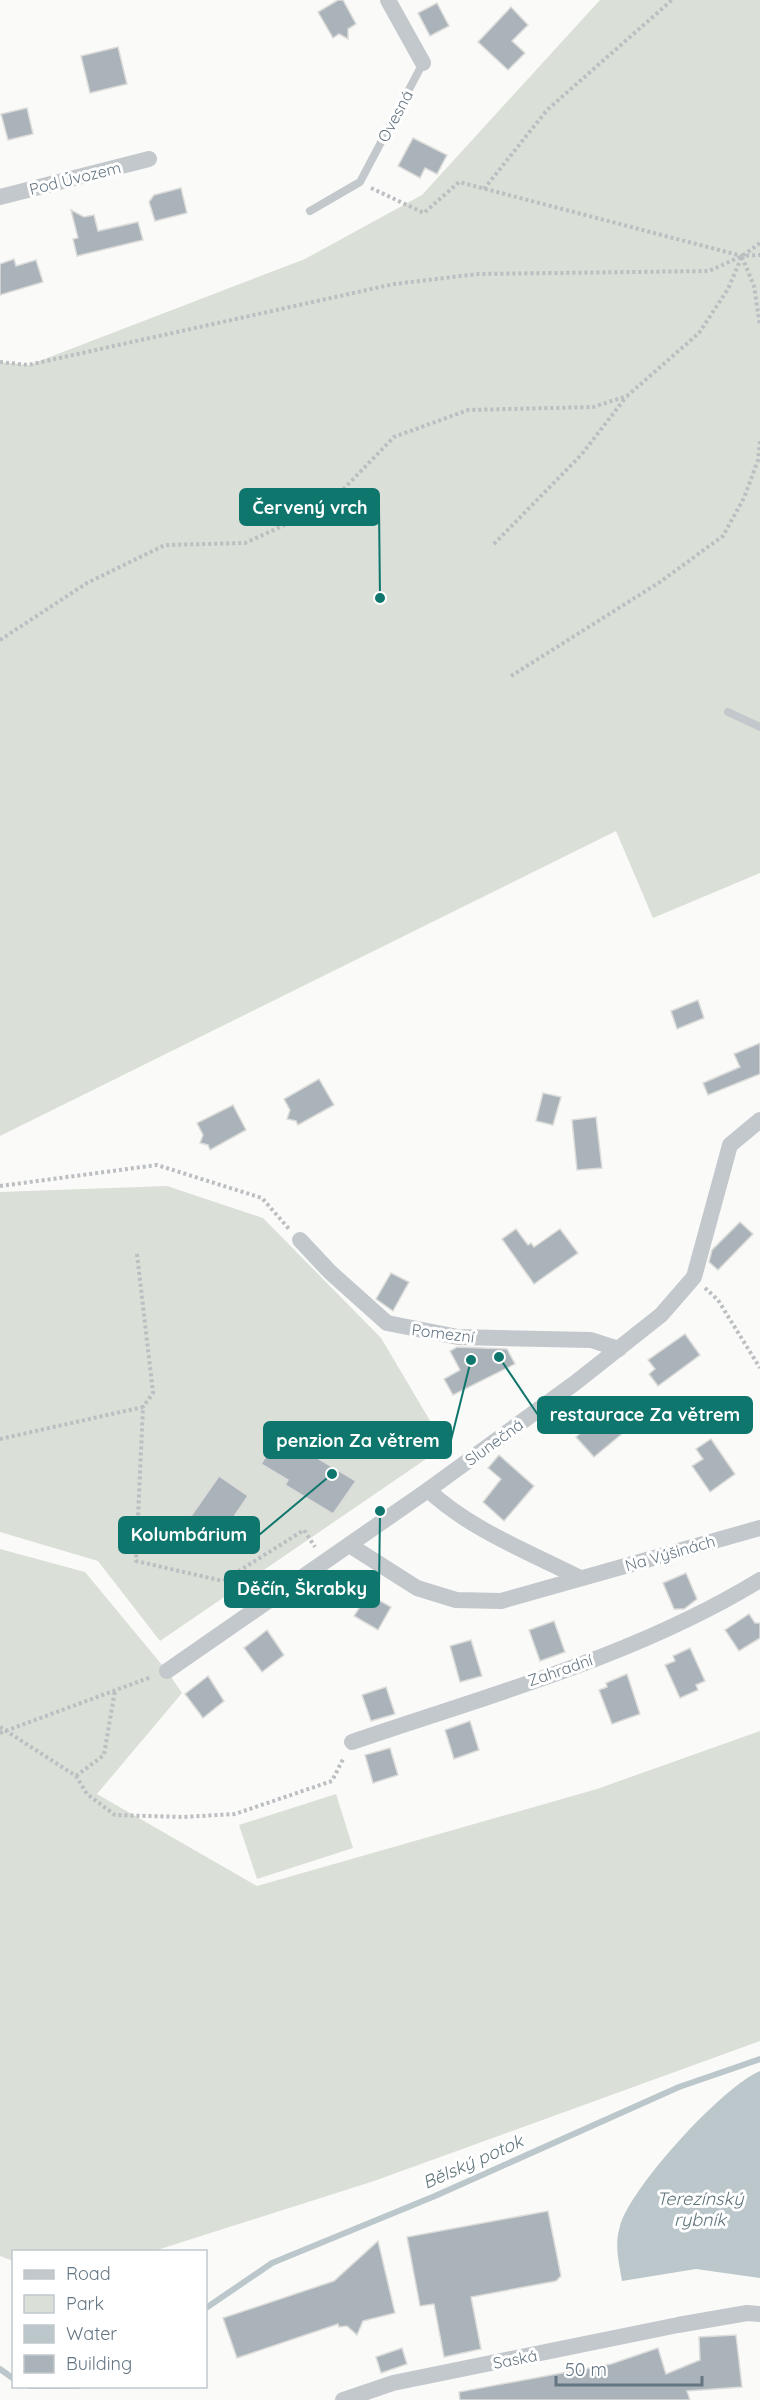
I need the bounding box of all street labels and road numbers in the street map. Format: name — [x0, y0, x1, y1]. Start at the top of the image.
street label: Ovesná — [373, 87, 417, 145]
street label: Pod Úvozem — [27, 157, 123, 199]
street label: Pomezní — [411, 1319, 476, 1347]
street label: Slunečná — [461, 1414, 527, 1470]
street label: Na Výšinách — [623, 1531, 717, 1575]
street label: Zahradní — [525, 1649, 596, 1690]
street label: Saská — [491, 2345, 539, 2373]

